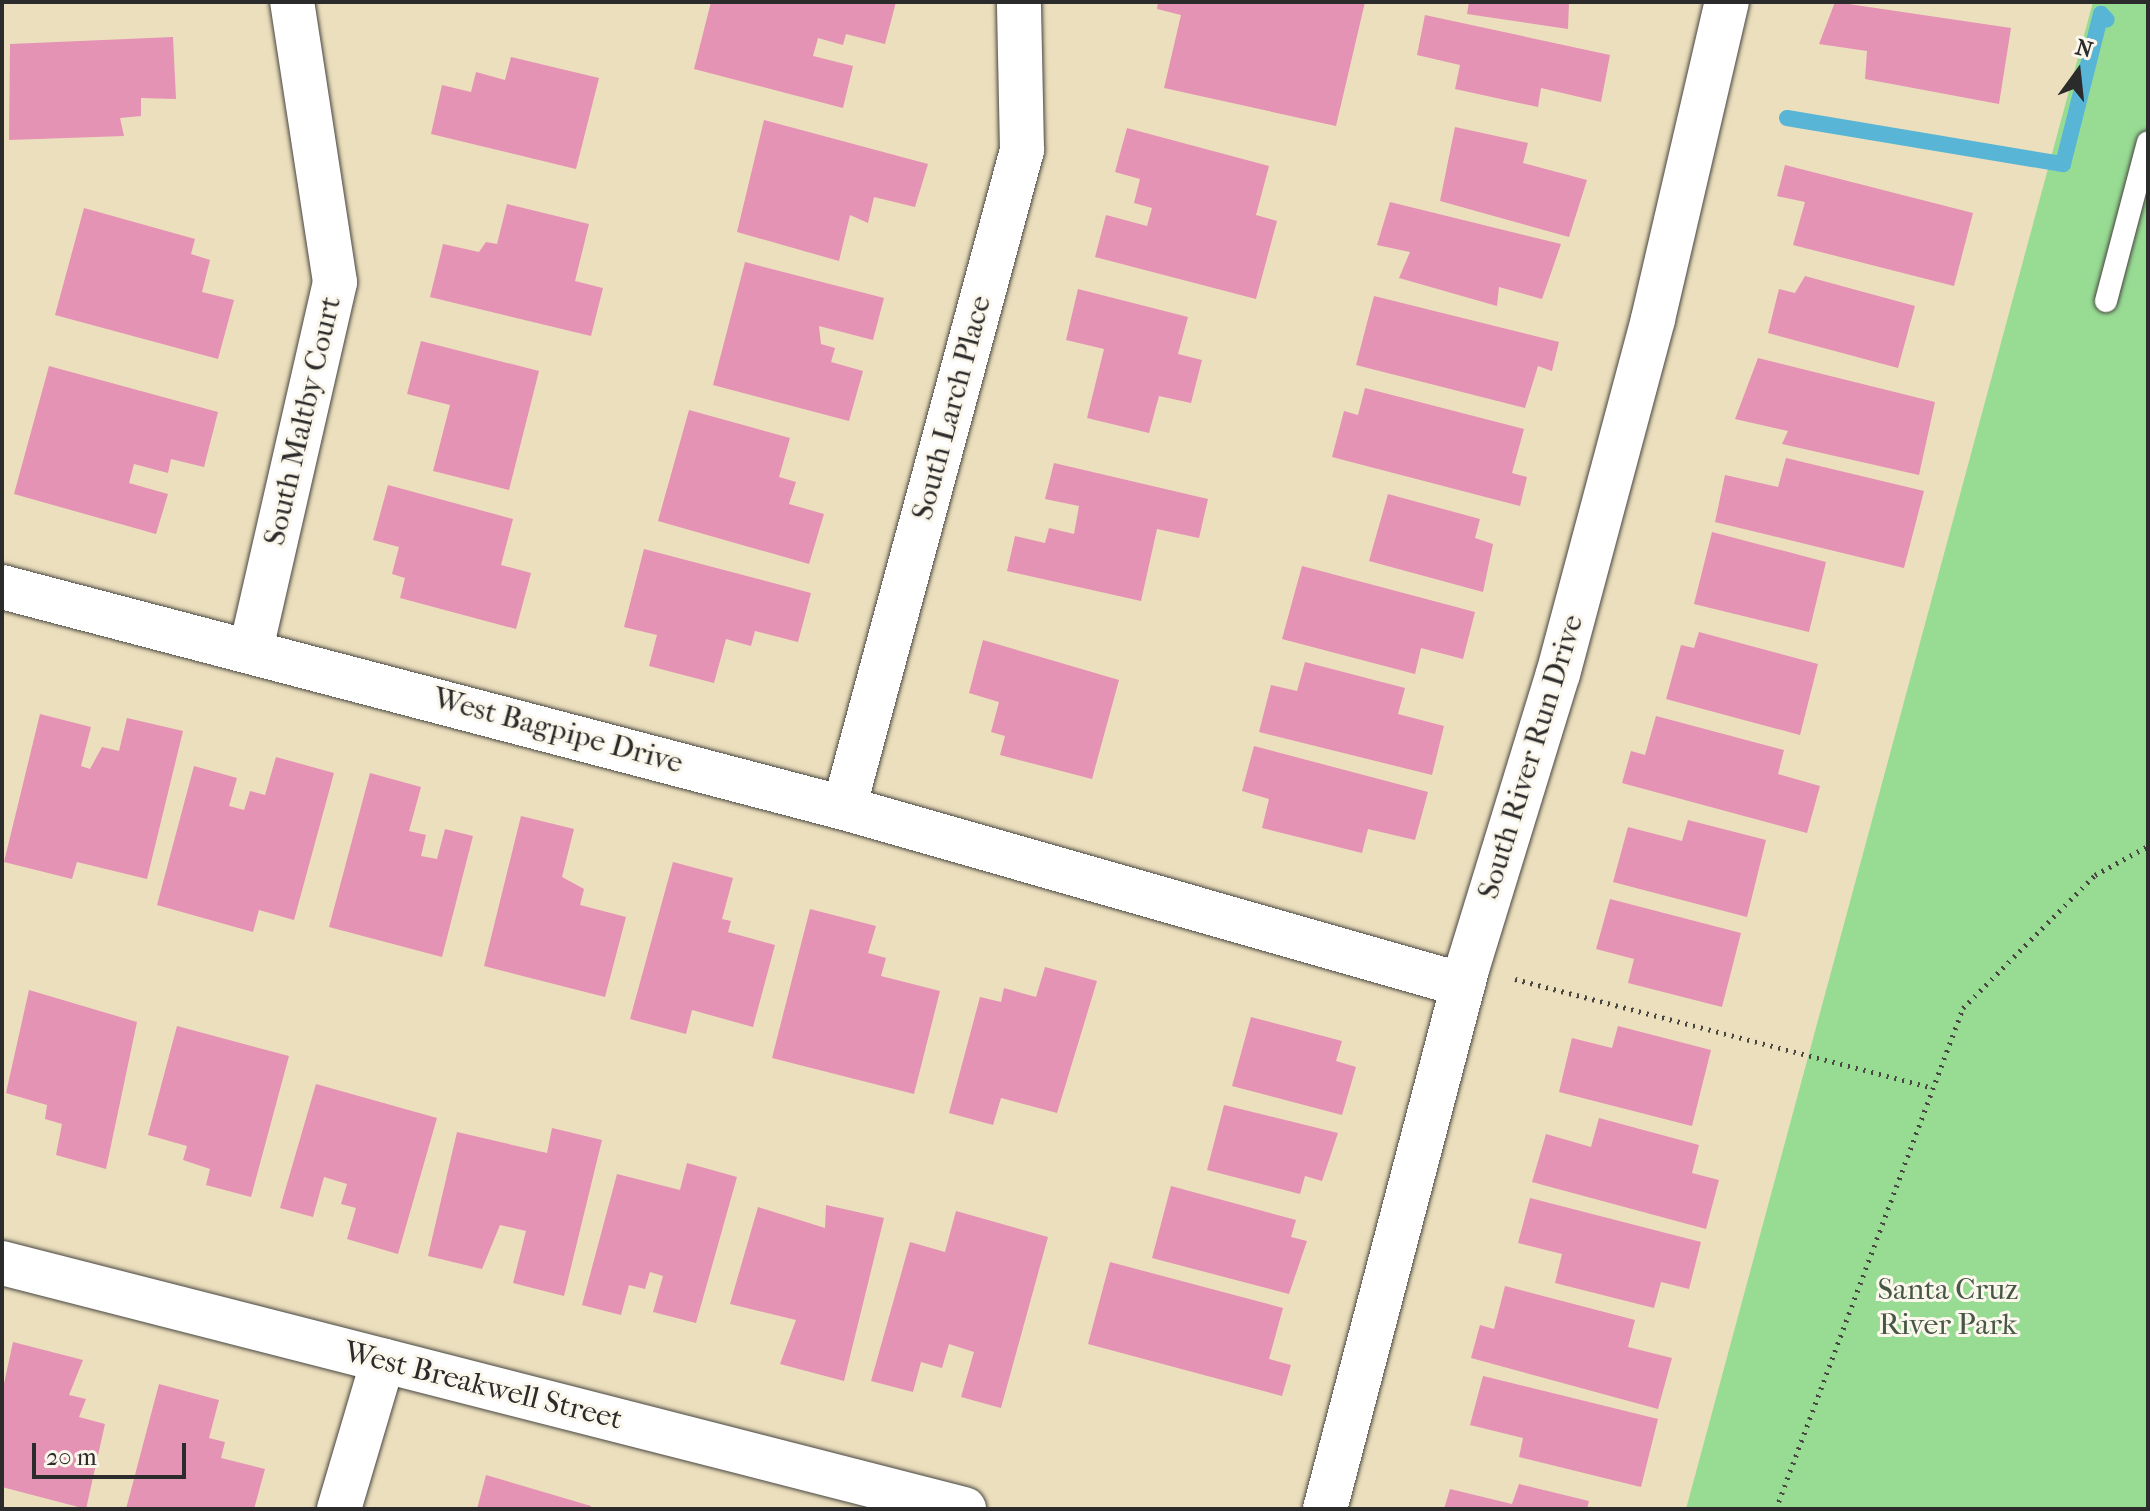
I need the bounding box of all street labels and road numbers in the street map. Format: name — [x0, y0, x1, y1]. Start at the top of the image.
street label: South Larch Place — [905, 292, 999, 524]
street label: South Maltby Court — [257, 293, 349, 549]
street label: South River Run Drive — [1471, 611, 1591, 903]
street label: West Bagpipe Drive — [429, 680, 687, 782]
street label: West Breakwell Street — [340, 1334, 626, 1438]

